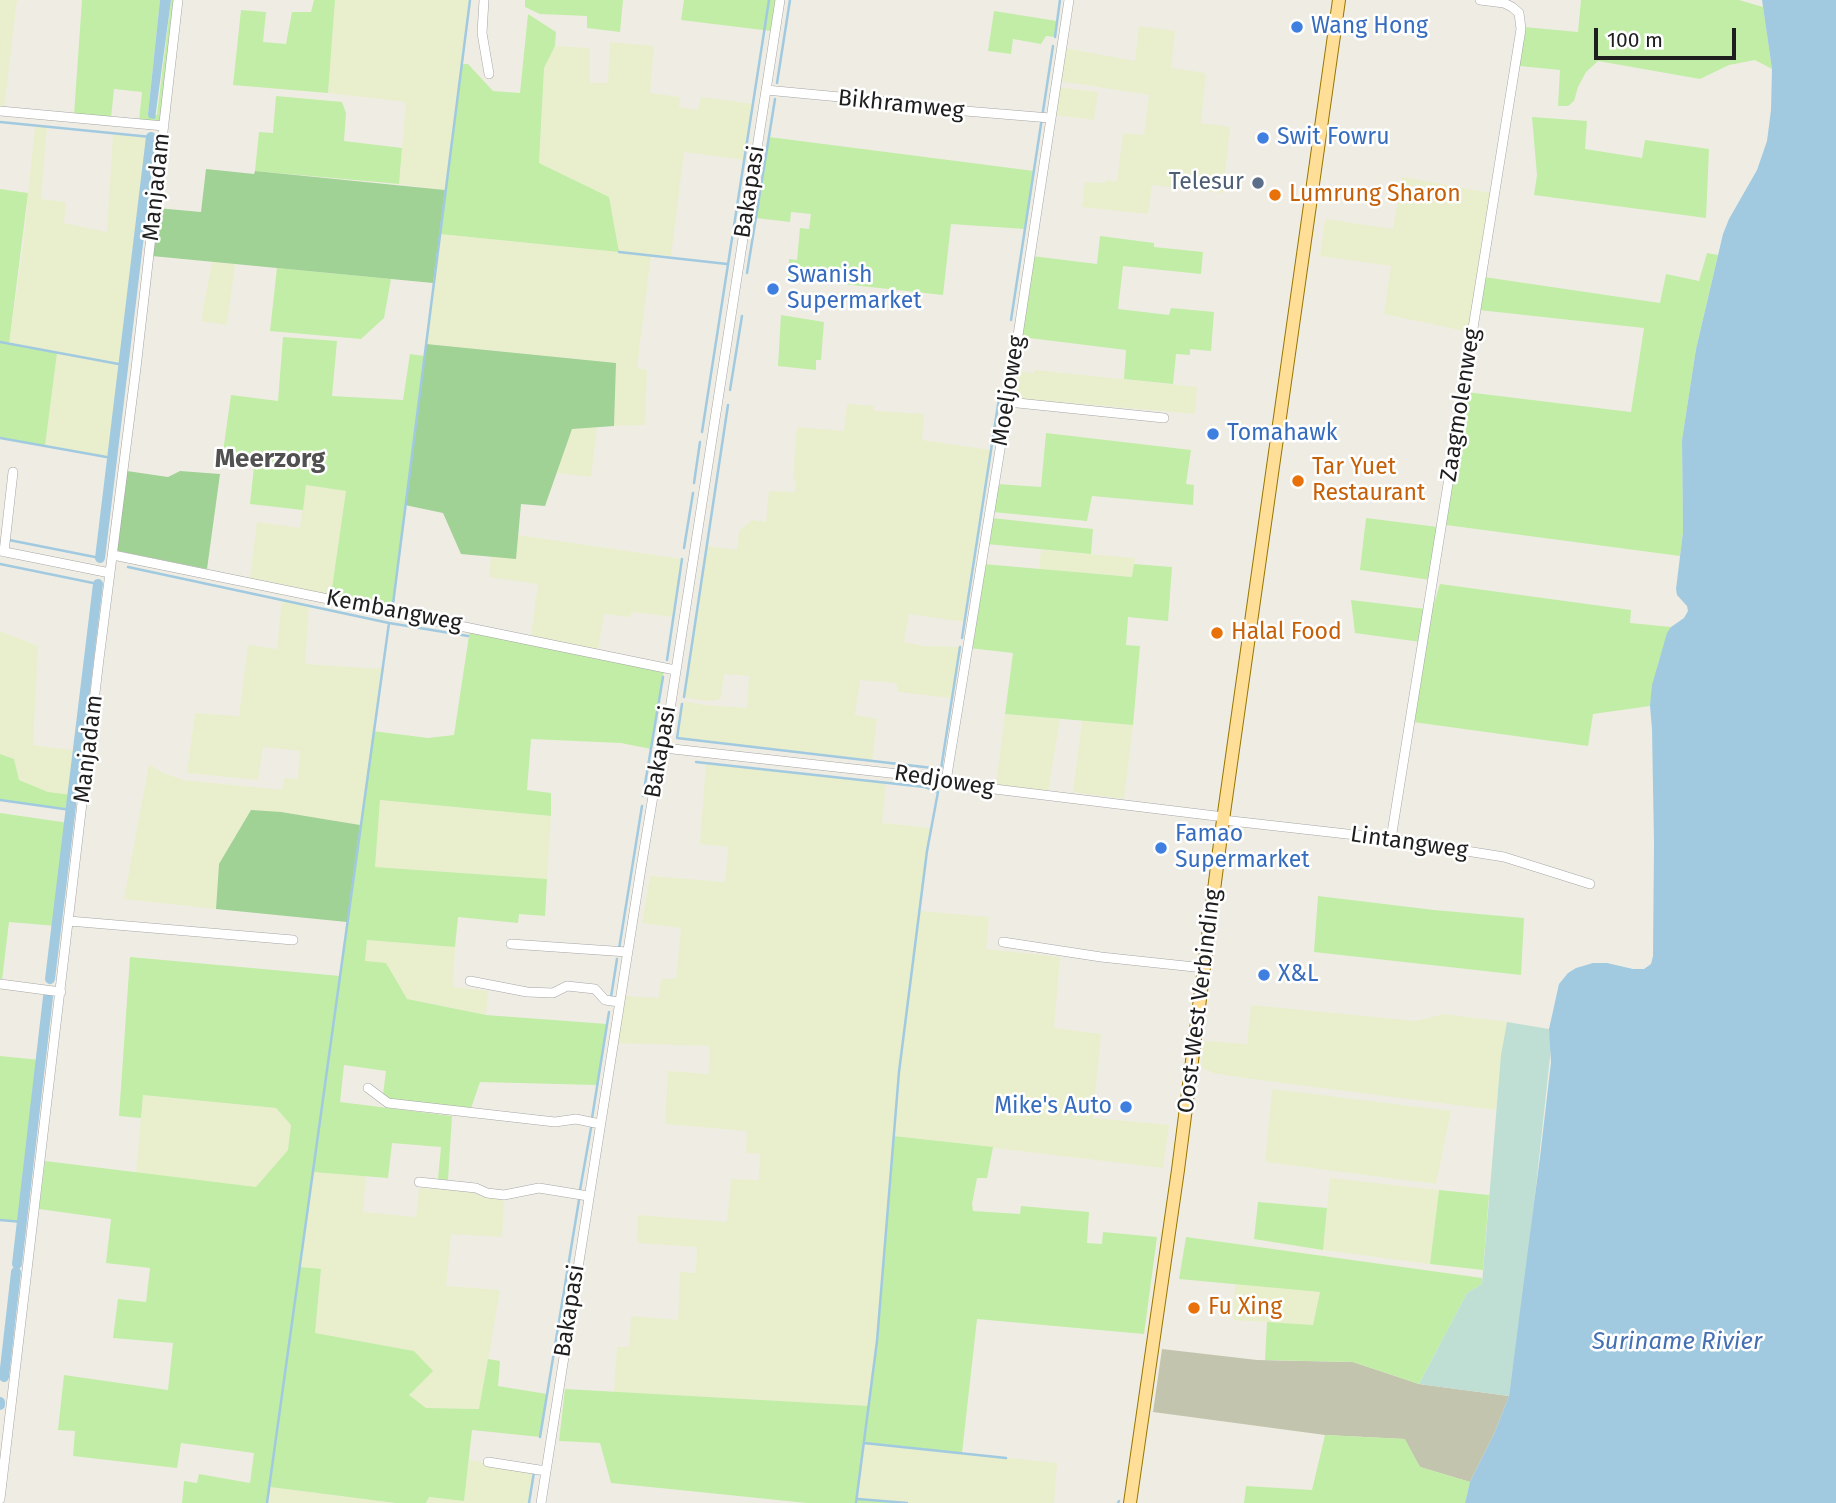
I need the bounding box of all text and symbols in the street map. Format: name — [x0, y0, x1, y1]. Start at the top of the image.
place label: Wang Hong — [1311, 13, 1428, 41]
scale bar — [1598, 14, 1740, 58]
marker: Wang Hong — [1289, 19, 1305, 35]
text: 100 m — [1607, 27, 1663, 53]
street label: Bikhramweg — [836, 85, 966, 125]
place label: Swit Fowru — [1277, 124, 1390, 152]
marker: Swit Fowru — [1255, 130, 1271, 146]
street label: Manjadam — [138, 131, 176, 243]
street label: Bakapasi — [729, 144, 771, 240]
place label: Telesur — [1169, 169, 1244, 197]
marker: Telesur — [1250, 175, 1266, 191]
place label: Lumrung Sharon — [1289, 181, 1461, 209]
marker: Lumrung Sharon — [1267, 187, 1283, 203]
place label: Swanish Supermarket — [787, 262, 922, 316]
marker: Swanish Supermarket — [765, 281, 781, 297]
street label: Zaagmolenweg — [1435, 326, 1487, 484]
street label: Moeljoweg — [987, 334, 1031, 448]
place label: Tomahawk — [1227, 420, 1337, 448]
marker: Tomahawk — [1205, 426, 1221, 442]
district label: Meerzorg — [215, 444, 325, 476]
place label: Tar Yuet Restaurant — [1312, 454, 1425, 508]
marker: Tar Yuet Restaurant — [1290, 473, 1306, 489]
street label: Kembangweg — [324, 584, 464, 638]
place label: Halal Food — [1231, 619, 1342, 647]
marker: Halal Food — [1209, 625, 1225, 641]
street label: Manjadam — [69, 693, 109, 805]
street label: Bakapasi — [639, 704, 683, 800]
street label: Redjoweg — [892, 759, 996, 803]
place label: Famao Supermarket — [1175, 821, 1310, 875]
street label: Lintangweg — [1348, 821, 1470, 865]
marker: Famao Supermarket — [1153, 840, 1169, 856]
street label: Oost-West Verbinding — [1173, 887, 1227, 1115]
place label: X&L — [1278, 961, 1318, 989]
marker: X&L — [1256, 967, 1272, 983]
place label: Mike's Auto — [994, 1093, 1112, 1121]
marker: Mike's Auto — [1118, 1099, 1134, 1115]
street label: Bakapasi — [549, 1263, 591, 1359]
place label: Fu Xing — [1208, 1294, 1282, 1322]
marker: Fu Xing — [1186, 1300, 1202, 1316]
water label: Suriname Rivier — [1592, 1328, 1762, 1356]

